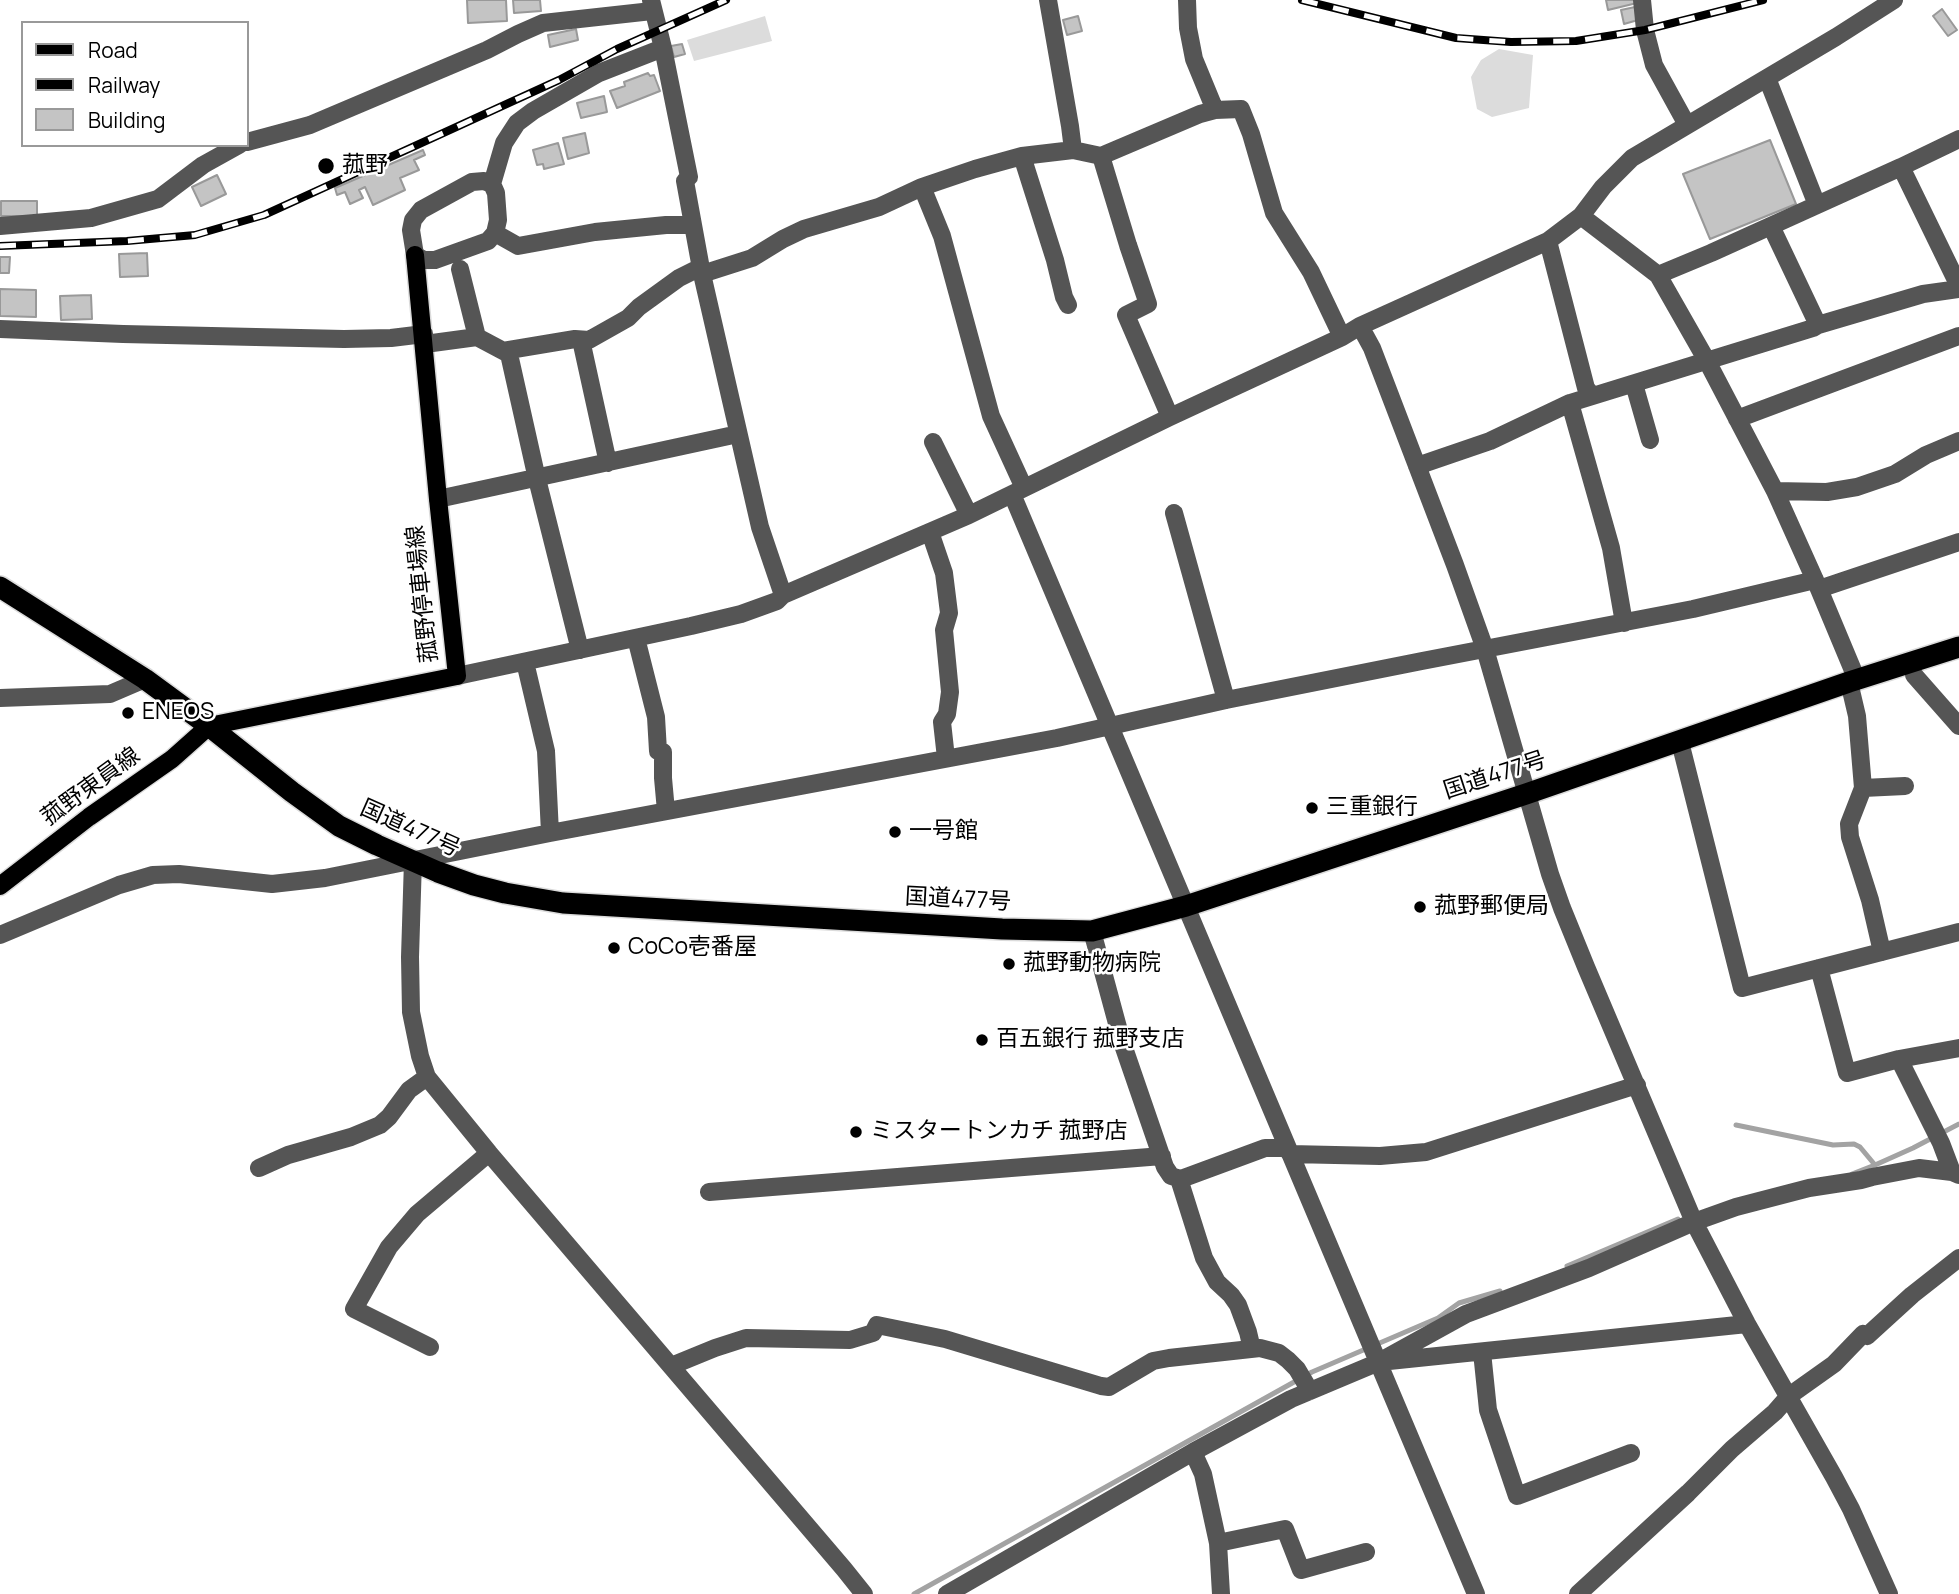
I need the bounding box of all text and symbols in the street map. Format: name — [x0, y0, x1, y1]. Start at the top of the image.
legend — [21, 21, 248, 147]
text: Road — [88, 36, 138, 64]
text: Railway — [88, 71, 160, 99]
text: Building — [88, 106, 165, 134]
place label: 菰野 — [342, 152, 388, 180]
marker: 菰野 — [316, 156, 336, 176]
street label: 菰野停車場線 — [402, 524, 444, 664]
place label: ENEOS — [142, 699, 214, 727]
marker: ENEOS — [120, 705, 136, 721]
street label: 菰野東員線 — [36, 742, 146, 832]
street label: 国道477号 — [1440, 746, 1550, 806]
place label: 三重銀行 — [1326, 794, 1418, 822]
street label: 国道477号 — [356, 795, 464, 863]
marker: 三重銀行 — [1304, 800, 1320, 816]
place label: 一号館 — [909, 818, 978, 846]
marker: 一号館 — [887, 824, 903, 840]
street label: 国道477号 — [904, 883, 1012, 917]
place label: 菰野郵便局 — [1434, 893, 1549, 921]
marker: 菰野郵便局 — [1412, 899, 1428, 915]
place label: CoCo壱番屋 — [628, 934, 757, 962]
marker: CoCo壱番屋 — [606, 940, 622, 956]
place label: 菰野動物病院 — [1023, 950, 1161, 978]
marker: 菰野動物病院 — [1001, 956, 1017, 972]
place label: 百五銀行 菰野支店 — [996, 1026, 1185, 1054]
marker: 百五銀行 菰野支店 — [974, 1032, 990, 1048]
place label: ミスタートンカチ 菰野店 — [870, 1118, 1128, 1146]
marker: ミスタートンカチ 菰野店 — [848, 1124, 864, 1140]

